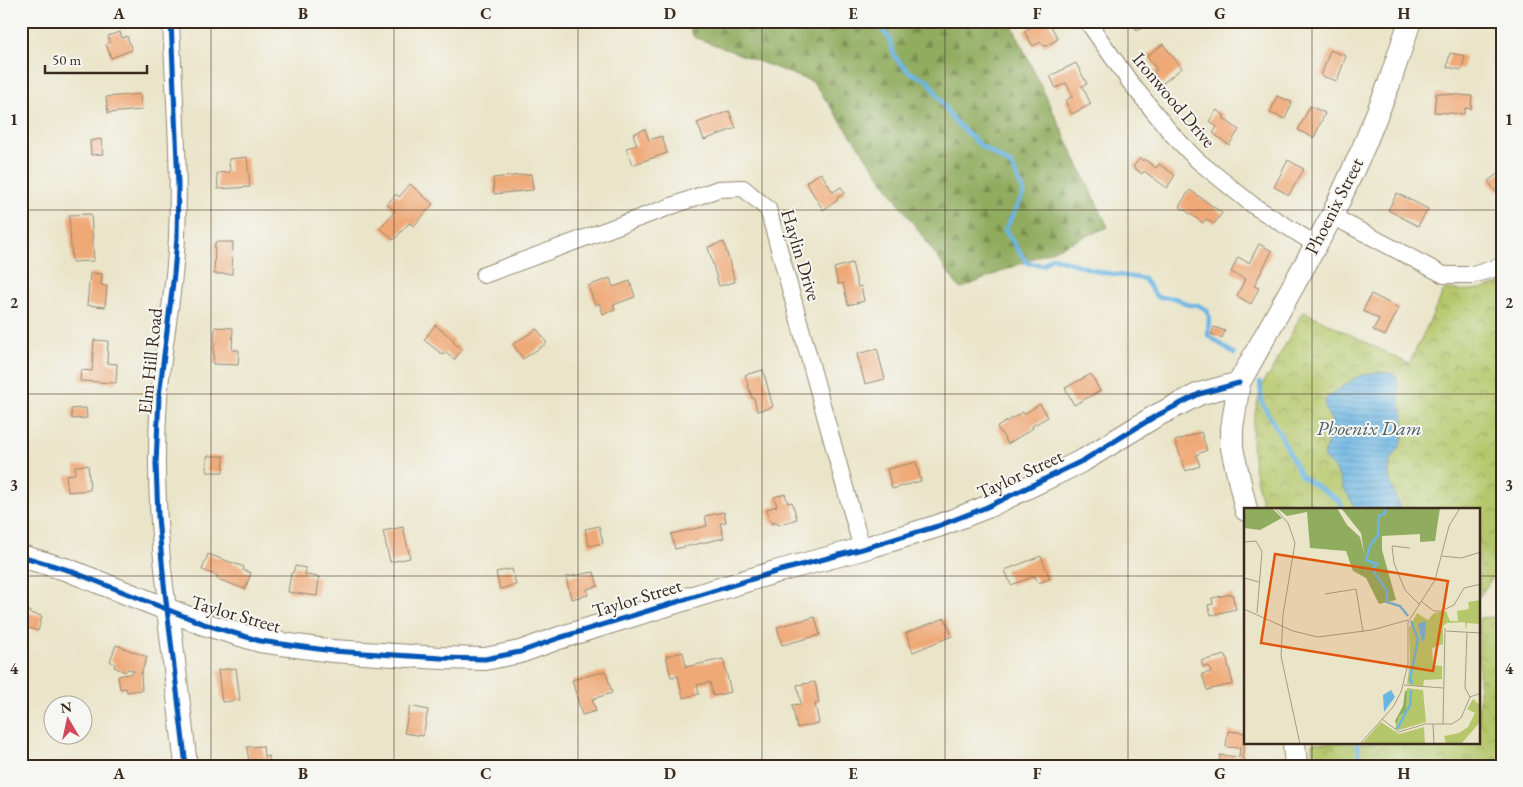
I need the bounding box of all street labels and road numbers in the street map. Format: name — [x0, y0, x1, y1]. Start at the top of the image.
street label: Ironwood Drive — [1127, 47, 1221, 153]
street label: Phoenix Street — [1299, 153, 1369, 259]
street label: Haylin Drive — [775, 206, 827, 304]
street label: Elm Hill Road — [132, 306, 168, 415]
street label: Taylor Street — [973, 443, 1067, 505]
street label: Taylor Street — [589, 573, 685, 623]
street label: Taylor Street — [188, 589, 284, 639]

